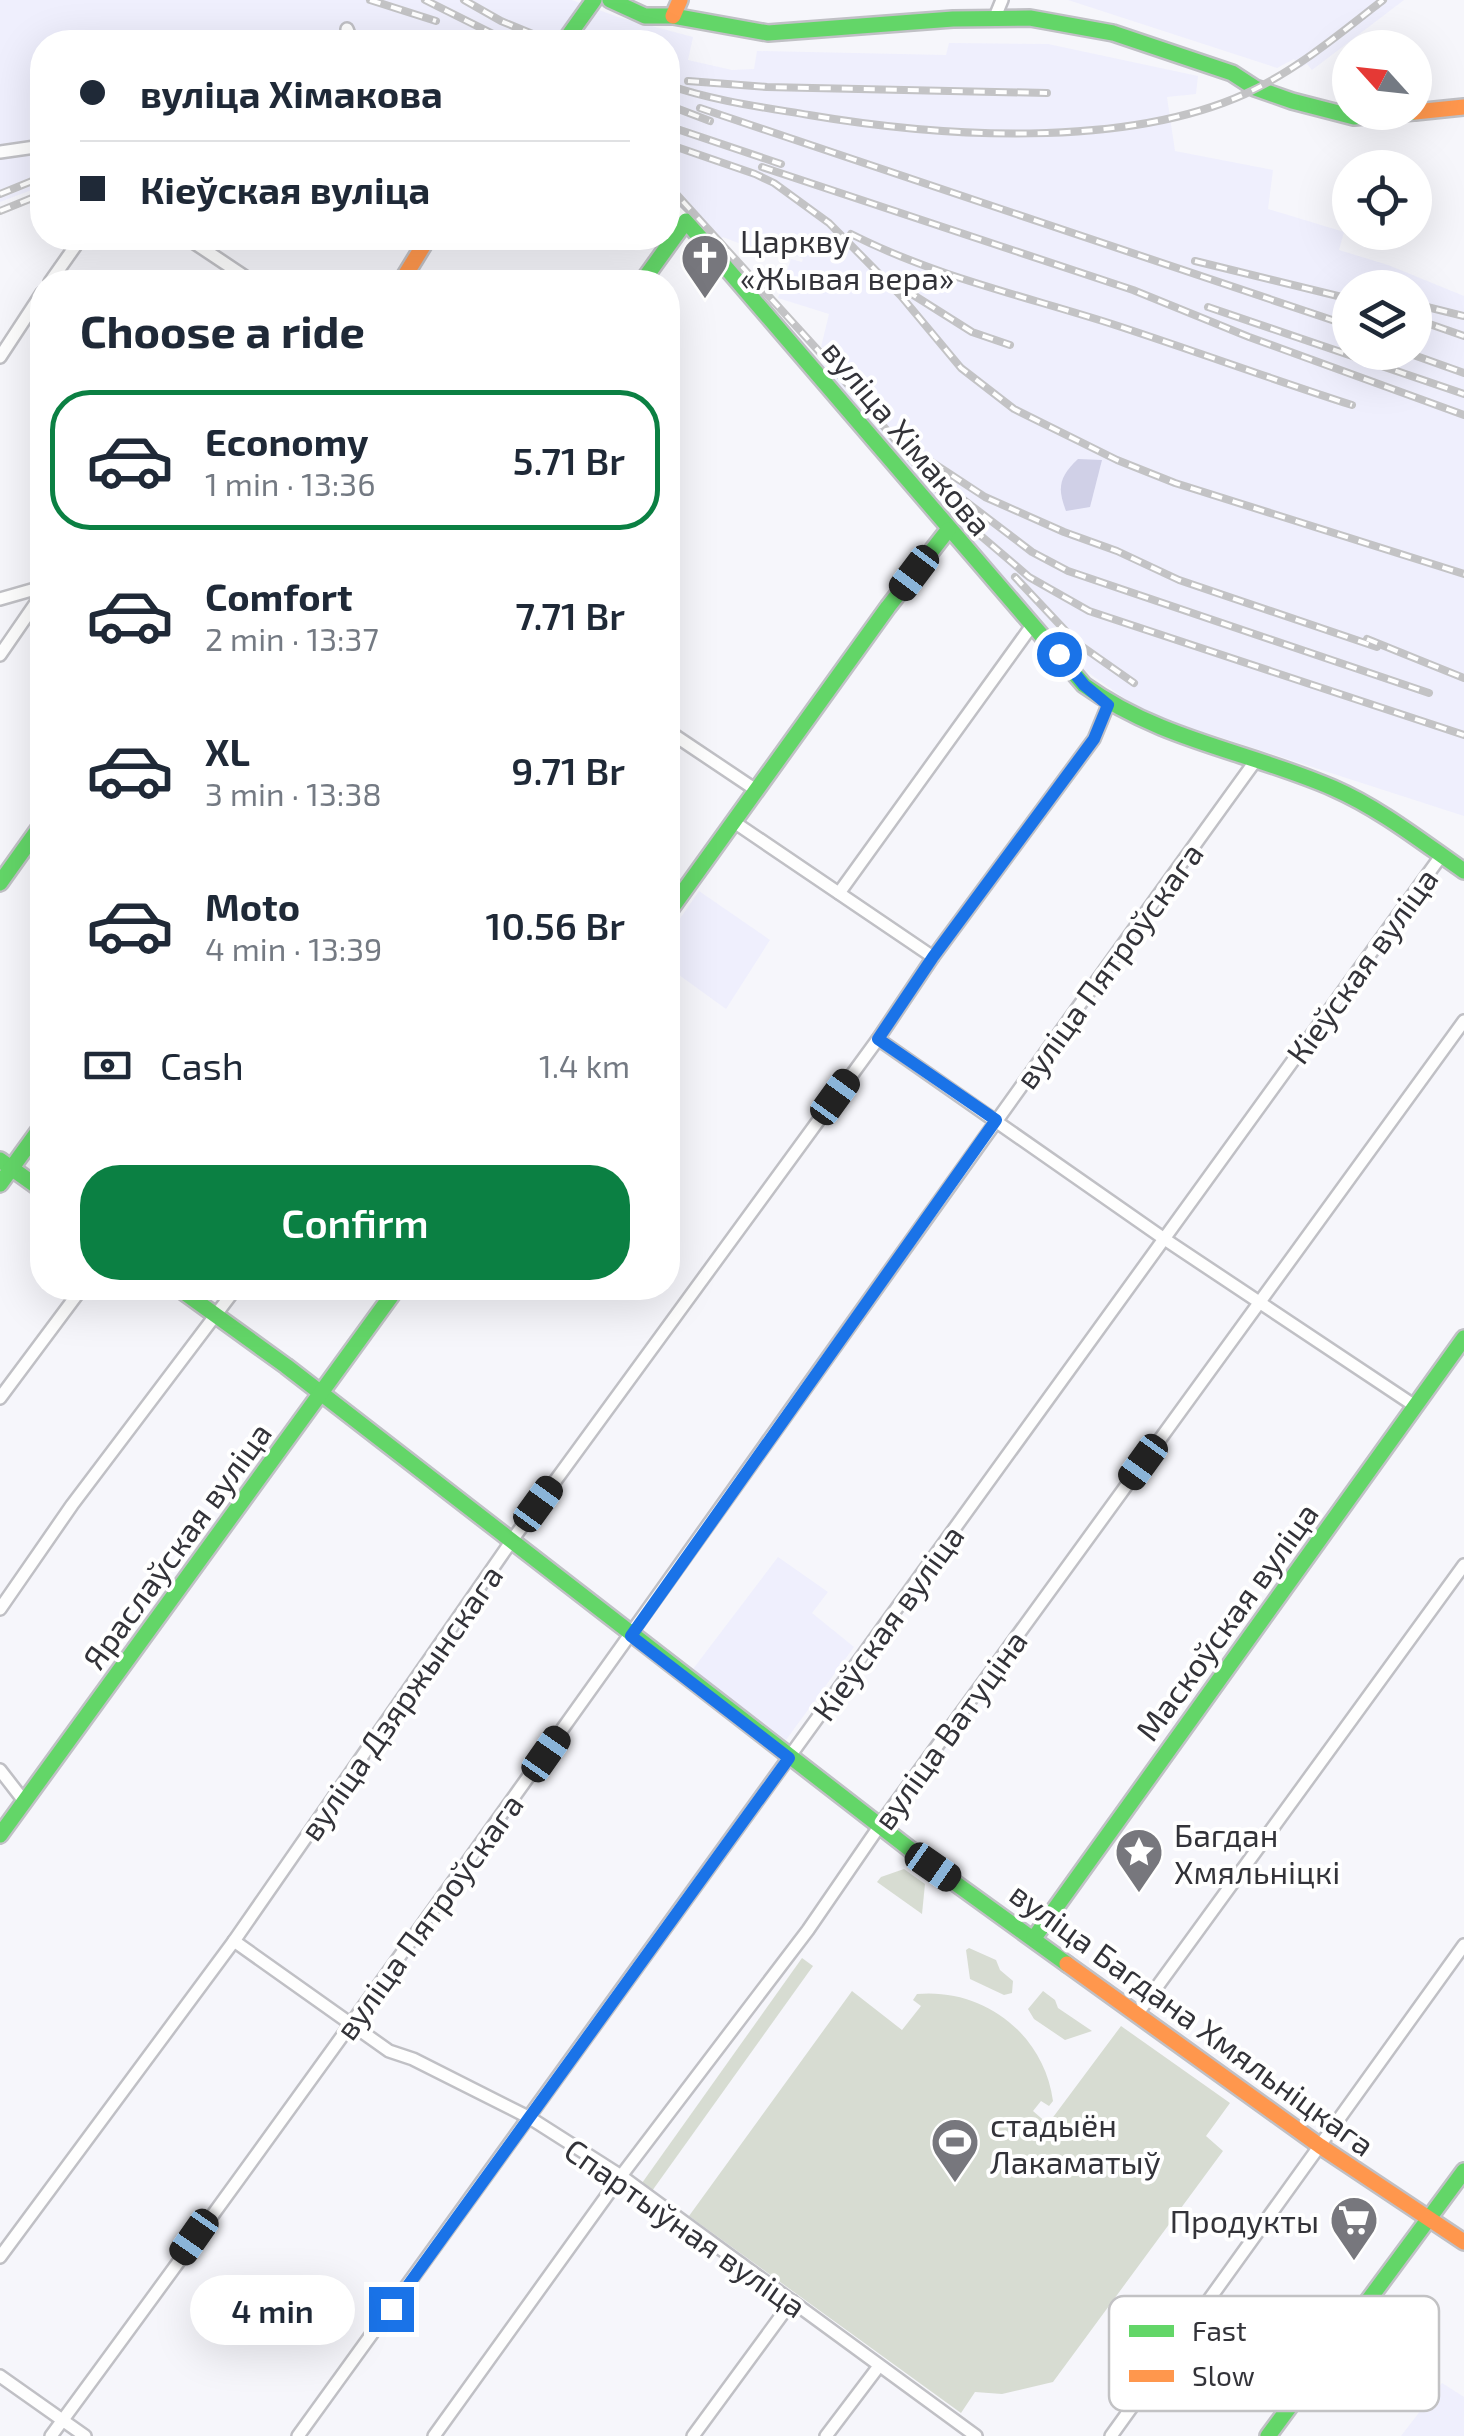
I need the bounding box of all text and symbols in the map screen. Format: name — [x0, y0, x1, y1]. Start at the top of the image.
north arrow — [1332, 30, 1432, 130]
map controls — [1332, 30, 1432, 370]
text: вуліца Хімакова — [140, 70, 443, 116]
button: locate — [1332, 150, 1432, 250]
text: Кіеўская вуліца — [140, 166, 430, 212]
place label: Царкву «Жывая вера» — [740, 221, 954, 296]
church icon: Царкву «Жывая вера» — [679, 232, 731, 300]
button: layers — [1332, 270, 1432, 370]
text: Choose a ride — [80, 303, 365, 357]
street label: вуліца Хімакова — [815, 332, 1001, 543]
icon: car — [85, 415, 175, 505]
text: Economy — [205, 418, 369, 464]
text: 5.71 Br — [513, 437, 625, 483]
text: 1 min · 13:36 — [205, 464, 375, 502]
car — [884, 540, 944, 606]
icon: car — [85, 570, 175, 660]
text: Comfort — [205, 573, 353, 619]
text: 7.71 Br — [515, 592, 625, 638]
text: 2 min · 13:37 — [205, 619, 379, 657]
route start — [1037, 632, 1082, 677]
icon: car — [85, 725, 175, 815]
text: XL — [205, 728, 250, 774]
text: 9.71 Br — [511, 747, 625, 793]
text: 3 min · 13:38 — [205, 774, 382, 812]
street label: вуліца Пятроўскага — [1006, 835, 1211, 1096]
street label: Кіеўская вуліца — [1277, 860, 1446, 1071]
icon: car — [85, 880, 175, 970]
text: Moto — [205, 883, 300, 929]
text: 10.56 Br — [486, 902, 625, 948]
text: 4 min · 13:39 — [205, 929, 382, 967]
icon: cash — [80, 1038, 135, 1093]
text: Cash — [160, 1042, 244, 1088]
text: 1.4 km — [539, 1046, 630, 1084]
car — [805, 1064, 865, 1130]
button: Confirm — [80, 1165, 630, 1280]
street label: Яраслаўская вуліца — [74, 1414, 279, 1676]
car — [1113, 1429, 1173, 1495]
car — [508, 1471, 568, 1537]
street label: Маскоўская вуліца — [1127, 1495, 1326, 1748]
street label: Кіеўская вуліца — [803, 1517, 972, 1728]
street label: вуліца Дзяржынскага — [291, 1557, 510, 1848]
street label: вуліца Ватуціна — [864, 1622, 1035, 1837]
car — [517, 1721, 575, 1787]
street label: вуліца Пятроўскага — [326, 1786, 531, 2047]
place label: Багдан Хмяльніцкі — [1174, 1815, 1340, 1890]
place icon: Багдан Хмяльніцкі — [1113, 1826, 1165, 1894]
car — [900, 1838, 966, 1896]
street label: вуліца Багдана Хмяльніцкага — [1003, 1873, 1382, 2164]
place label: стадыён Лакаматыў — [990, 2105, 1161, 2181]
sports icon: стадыён Лакаматыў — [929, 2116, 981, 2184]
street label: Спартыўная вуліца — [558, 2129, 814, 2325]
supermarket icon: Продукты — [1328, 2194, 1380, 2262]
place label: Продукты — [1170, 2201, 1319, 2240]
car — [165, 2204, 223, 2270]
callout: 4 min — [191, 2274, 356, 2344]
route end — [369, 2287, 414, 2332]
text: 4 min — [231, 2291, 314, 2329]
legend — [1109, 2296, 1439, 2411]
text: Fast — [1192, 2313, 1247, 2347]
text: Slow — [1192, 2358, 1255, 2392]

